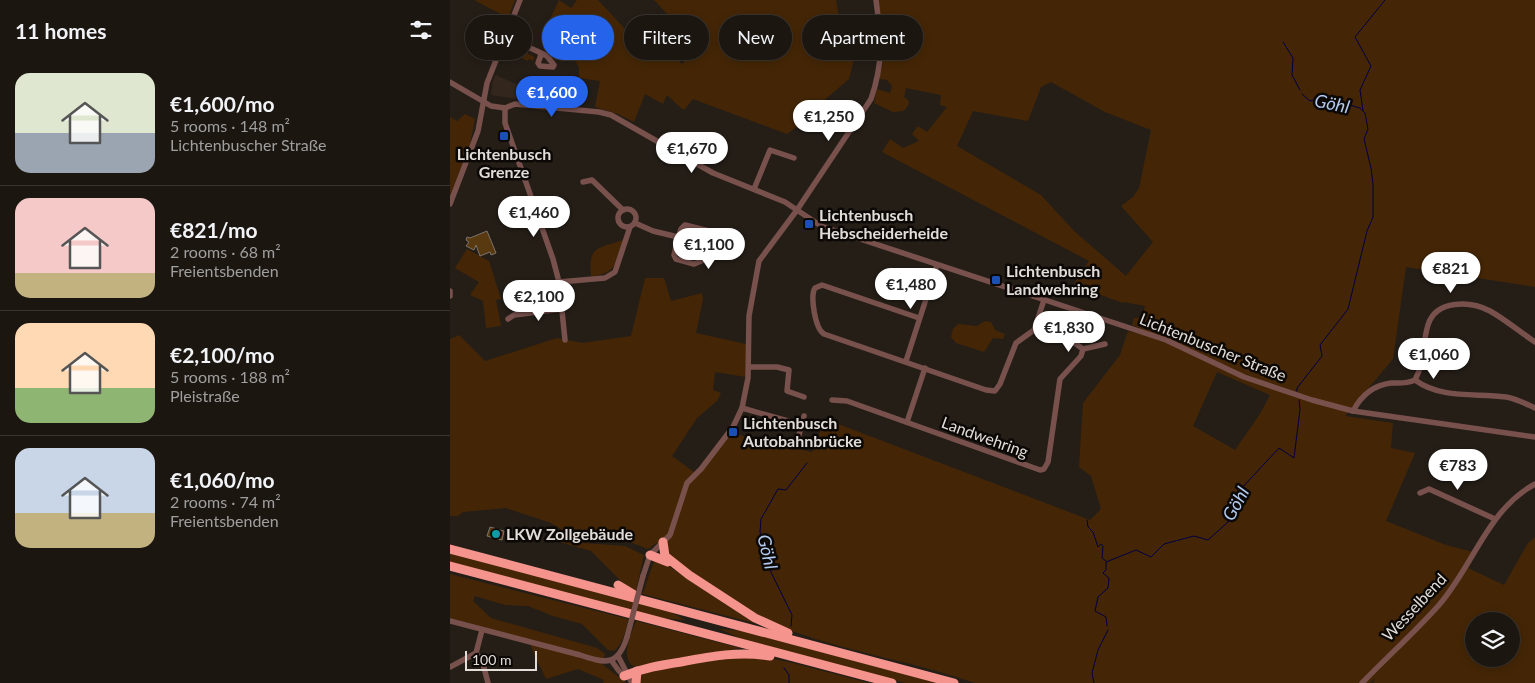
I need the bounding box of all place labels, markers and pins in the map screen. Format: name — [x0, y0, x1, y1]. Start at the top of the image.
pin: €1,600 — [511, 76, 593, 118]
pin: €1,250 — [788, 100, 870, 142]
marker: Lichtenbusch Grenze — [498, 130, 510, 142]
pin: €1,670 — [651, 132, 733, 174]
place label: Lichtenbusch Grenze — [457, 144, 551, 181]
pin: €1,460 — [493, 196, 575, 238]
place label: Lichtenbusch Hebscheiderheide — [819, 205, 948, 242]
marker: Lichtenbusch Hebscheiderheide — [803, 218, 815, 230]
pin: €1,100 — [668, 228, 750, 270]
pin: €821 — [1421, 252, 1481, 294]
place label: Lichtenbusch Landwehring — [1006, 261, 1100, 298]
pin: €1,480 — [870, 268, 952, 310]
marker: Lichtenbusch Landwehring — [990, 274, 1002, 286]
pin: €2,100 — [498, 280, 580, 322]
pin: €1,830 — [1028, 310, 1110, 353]
pin: €1,060 — [1393, 338, 1475, 380]
place label: Lichtenbusch Autobahnbrücke — [742, 413, 862, 450]
marker: Lichtenbusch Autobahnbrücke — [727, 426, 739, 438]
pin: €783 — [1428, 448, 1488, 491]
place label: LKW Zollgebäude — [506, 524, 634, 543]
marker: LKW Zollgebäude — [490, 528, 502, 540]

